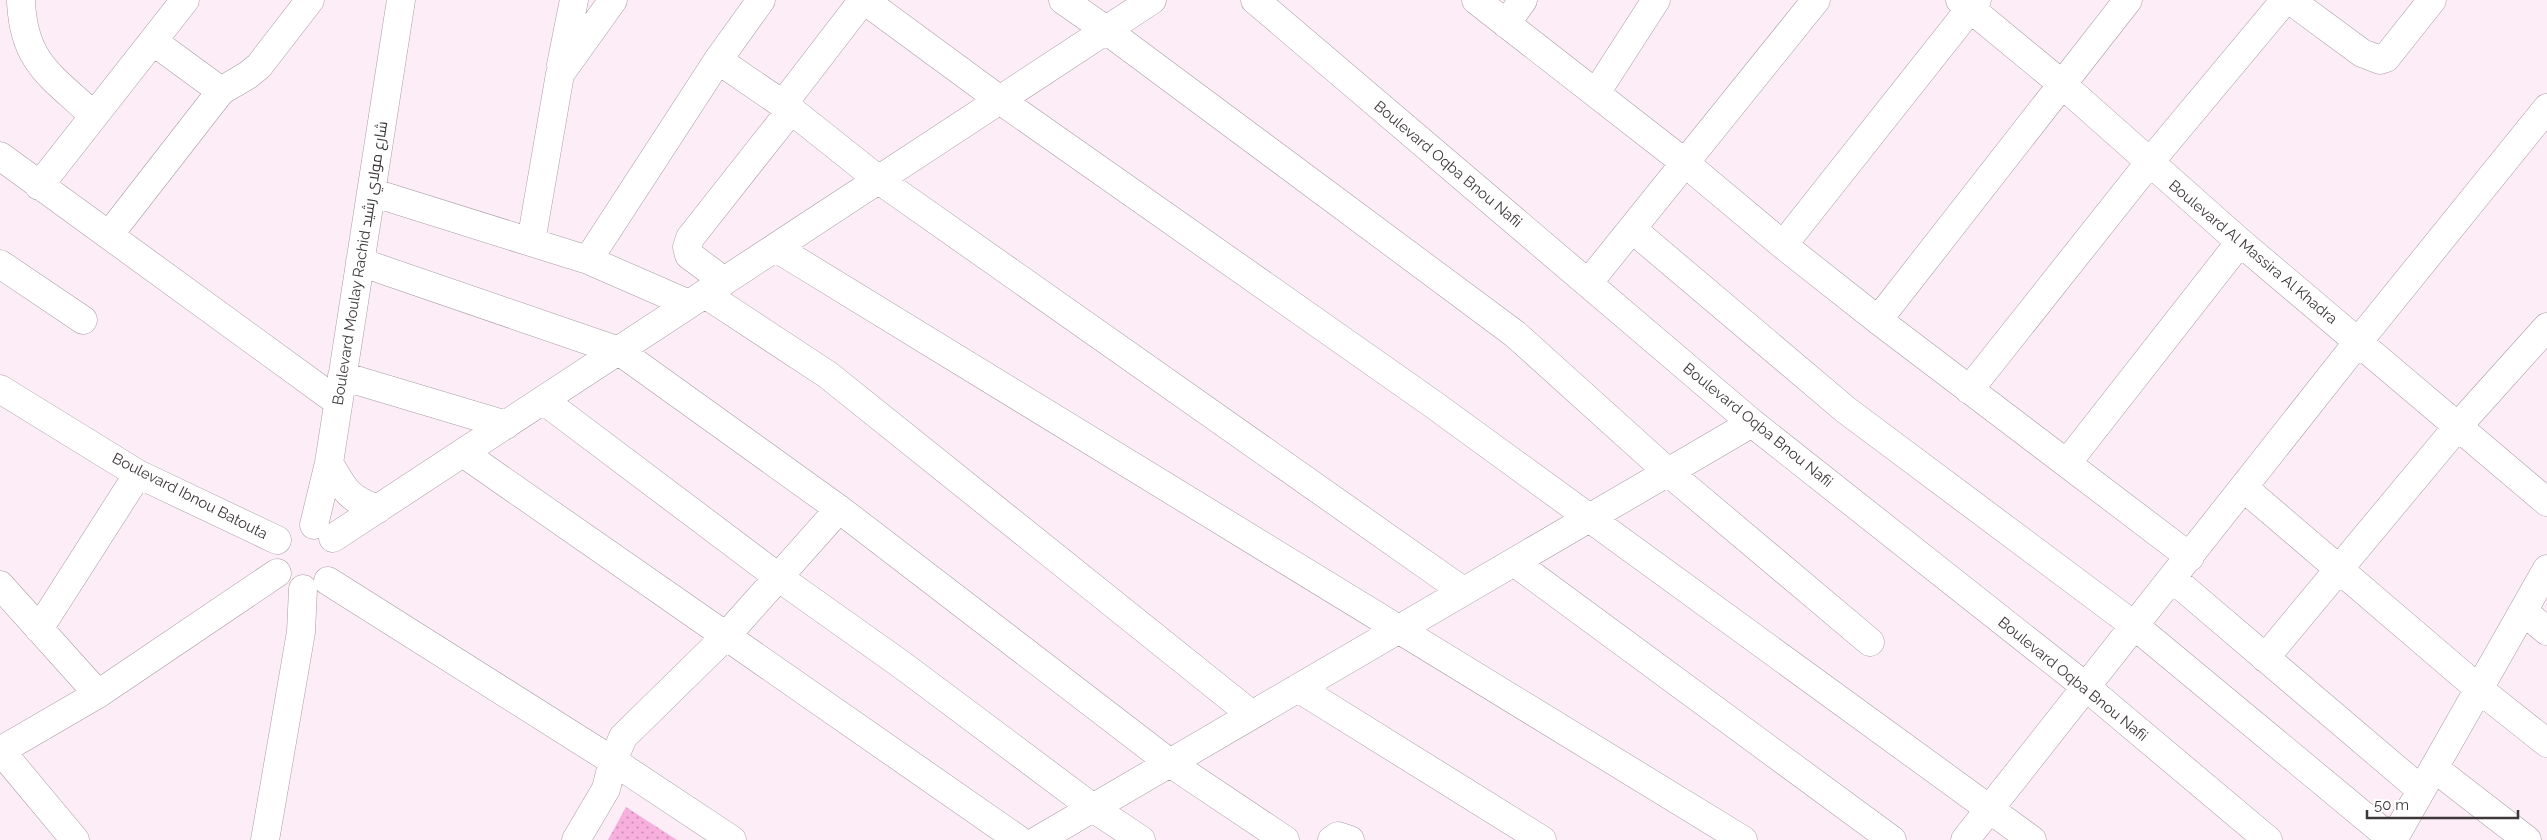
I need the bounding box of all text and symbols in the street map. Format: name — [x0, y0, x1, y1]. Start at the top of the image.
street label: Boulevard Oqba Bnou Nafii — [1370, 97, 1526, 231]
street label: Boulevard Moulay Rachid شارع مولاي رشيد — [329, 120, 394, 407]
street label: Boulevard Al Massira Al Khadra — [2165, 176, 2341, 328]
street label: Boulevard Oqba Bnou Nafii — [1680, 359, 1836, 491]
street label: Boulevard Ibnou Batouta — [109, 449, 271, 543]
street label: Boulevard Oqba Bnou Nafii — [1995, 613, 2151, 745]
scale bar — [2367, 788, 2518, 820]
text: 50 m — [2374, 796, 2409, 814]

